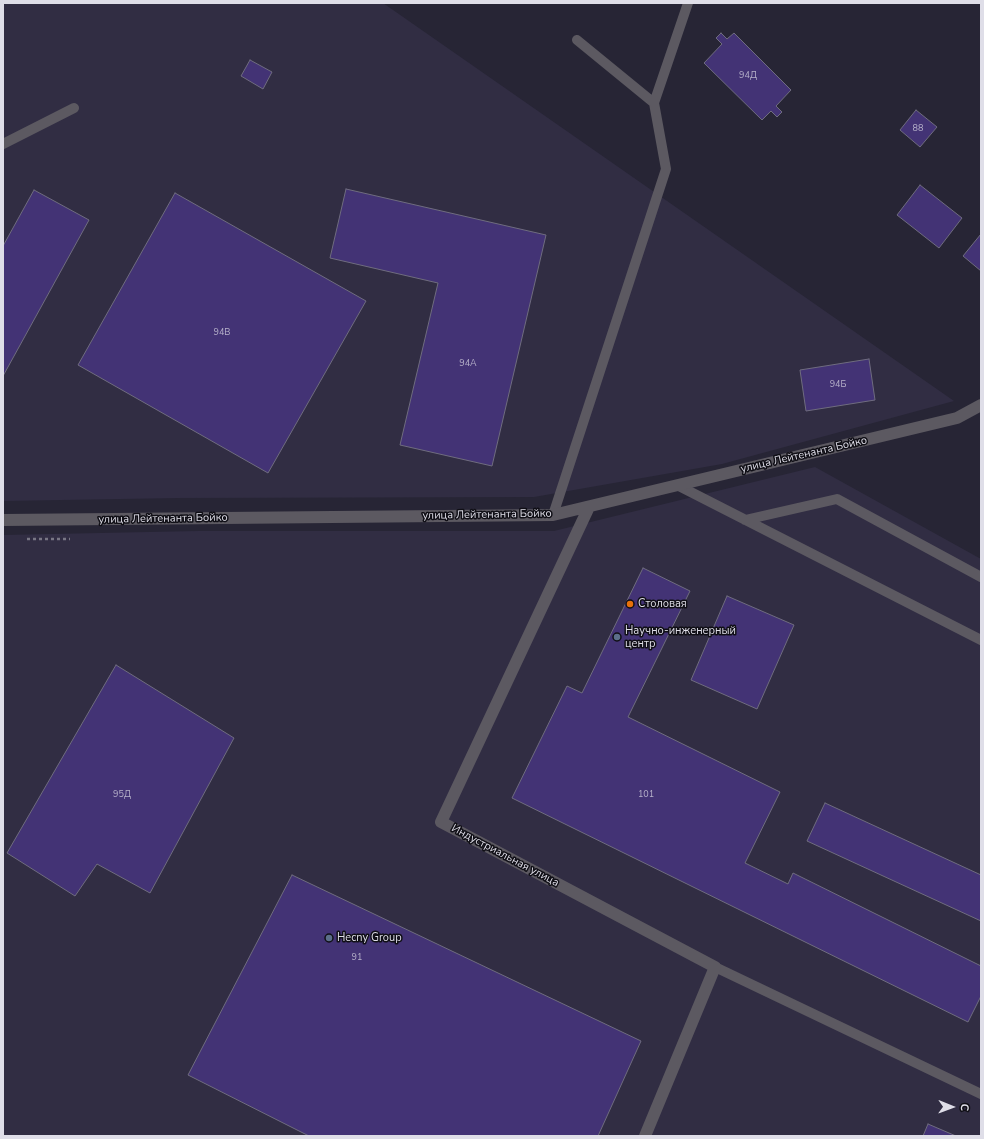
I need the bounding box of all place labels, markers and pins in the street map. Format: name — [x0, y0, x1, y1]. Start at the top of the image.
place label: Столовая — [638, 597, 687, 611]
marker: Столовая — [625, 599, 635, 609]
place label: Научно-инженерный центр — [625, 624, 736, 650]
marker: Научно-инженерный центр — [612, 632, 622, 642]
place label: Hecny Group — [337, 931, 402, 945]
marker: Hecny Group — [324, 933, 334, 943]

